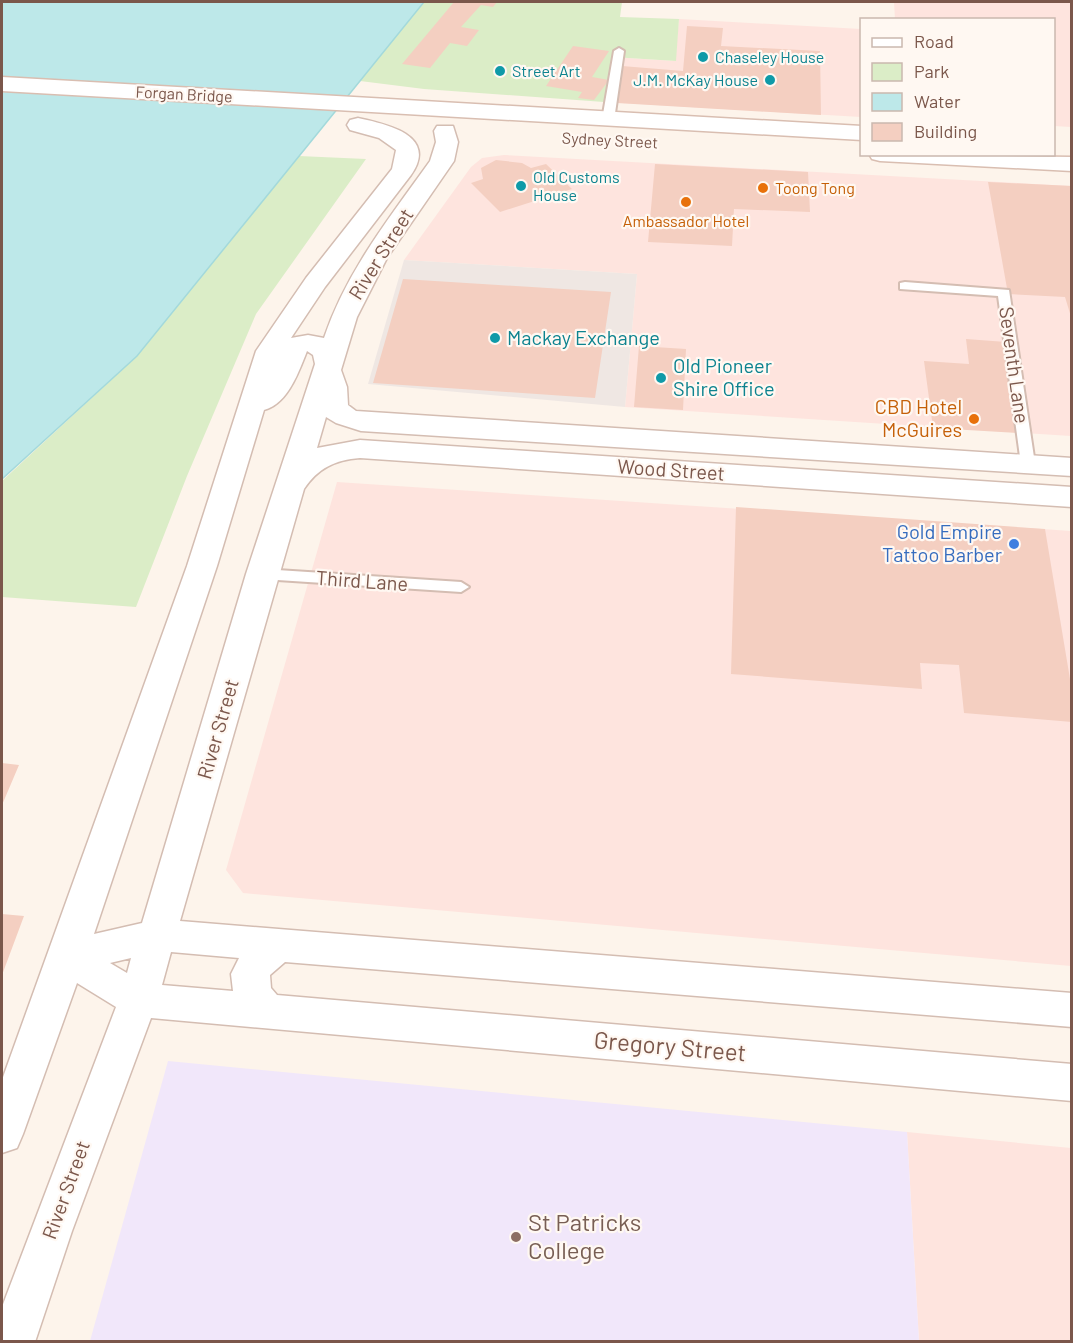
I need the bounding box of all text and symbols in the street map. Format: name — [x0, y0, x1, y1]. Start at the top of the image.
legend — [860, 18, 1055, 156]
text: Road — [914, 30, 954, 52]
place label: Chaseley House — [715, 47, 824, 66]
marker: Chaseley House — [696, 50, 710, 64]
text: Park — [914, 60, 949, 82]
place label: Street Art — [512, 61, 580, 80]
marker: Street Art — [493, 64, 507, 78]
place label: J.M. McKay House — [633, 70, 758, 89]
marker: J.M. McKay House — [763, 73, 777, 87]
street label: Forgan Bridge — [135, 81, 233, 106]
text: Water — [914, 90, 961, 112]
text: Building — [914, 120, 977, 142]
street label: Sydney Street — [561, 127, 659, 152]
place label: Old Customs House — [533, 167, 620, 204]
place label: Toong Tong — [775, 178, 855, 197]
marker: Old Customs House — [514, 179, 528, 193]
marker: Toong Tong — [756, 181, 770, 195]
marker: Ambassador Hotel — [679, 195, 693, 209]
street label: River Street — [343, 203, 418, 304]
place label: Ambassador Hotel — [623, 211, 749, 230]
street label: Seventh Lane — [995, 305, 1035, 425]
place label: Mackay Exchange — [507, 325, 660, 349]
marker: Mackay Exchange — [488, 331, 502, 345]
place label: Old Pioneer Shire Office — [673, 353, 775, 400]
marker: Old Pioneer Shire Office — [654, 371, 668, 385]
place label: CBD Hotel McGuires — [875, 394, 962, 441]
marker: CBD Hotel McGuires — [967, 412, 981, 426]
street label: Wood Street — [616, 453, 726, 485]
place label: Gold Empire Tattoo Barber — [882, 519, 1002, 566]
marker: Gold Empire Tattoo Barber — [1007, 537, 1021, 551]
street label: Third Lane — [315, 565, 409, 595]
street label: River Street — [191, 676, 243, 782]
street label: Gregory Street — [593, 1024, 748, 1067]
street label: River Street — [36, 1137, 94, 1242]
place label: St Patricks College — [528, 1207, 641, 1264]
marker: St Patricks College — [509, 1230, 523, 1244]

